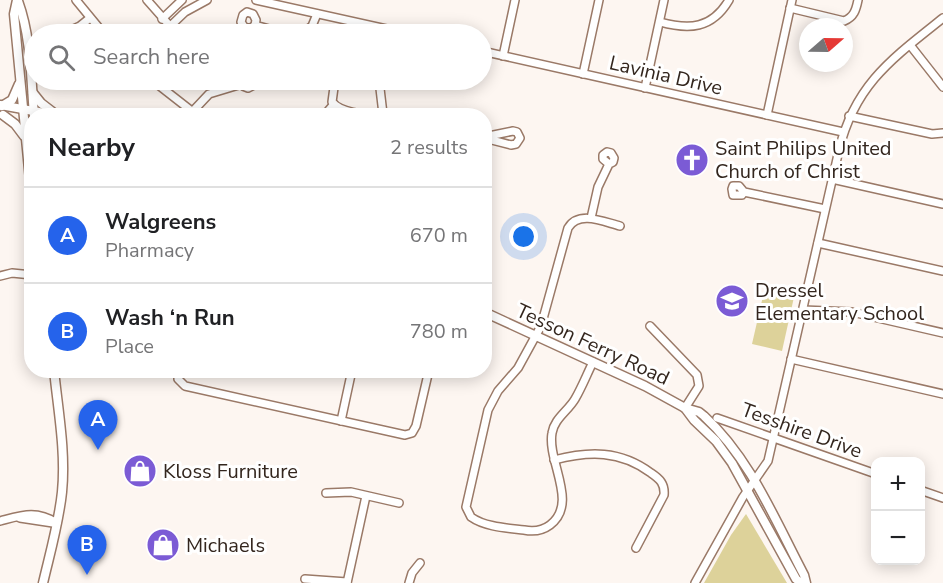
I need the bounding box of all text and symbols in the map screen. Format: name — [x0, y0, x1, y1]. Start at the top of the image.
north arrow — [799, 18, 853, 72]
search box — [24, 24, 492, 90]
icon: search — [45, 41, 78, 74]
text: Search here — [93, 42, 210, 72]
street label: Lavinia Drive — [607, 49, 725, 102]
text: Nearby — [48, 130, 135, 165]
text: 2 results — [390, 134, 468, 161]
place label: Saint Philips United Church of Christ — [715, 135, 891, 185]
church icon: Saint Philips United Church of Christ — [674, 142, 710, 178]
text: Walgreens — [105, 207, 216, 237]
text: A — [60, 222, 75, 249]
text: 670 m — [410, 222, 468, 249]
your location — [509, 222, 538, 251]
text: Pharmacy — [105, 237, 194, 264]
place label: Dressel Elementary School — [755, 277, 924, 327]
school or university icon: Dressel Elementary School — [714, 283, 750, 319]
street label: Tesson Ferry Road — [512, 297, 674, 392]
text: Wash ‘n Run — [105, 303, 235, 333]
text: B — [61, 318, 74, 345]
text: 780 m — [410, 318, 468, 345]
text: Place — [105, 333, 154, 360]
street label: Tesshire Drive — [738, 396, 866, 465]
pin: A — [78, 400, 118, 450]
shop icon: Kloss Furniture — [122, 453, 158, 489]
map controls — [871, 457, 925, 565]
button: + — [871, 457, 925, 511]
place label: Kloss Furniture — [163, 458, 298, 485]
button: − — [871, 511, 925, 565]
pin: B — [68, 526, 106, 575]
shop icon: Michaels — [145, 527, 181, 563]
place label: Michaels — [186, 532, 265, 559]

